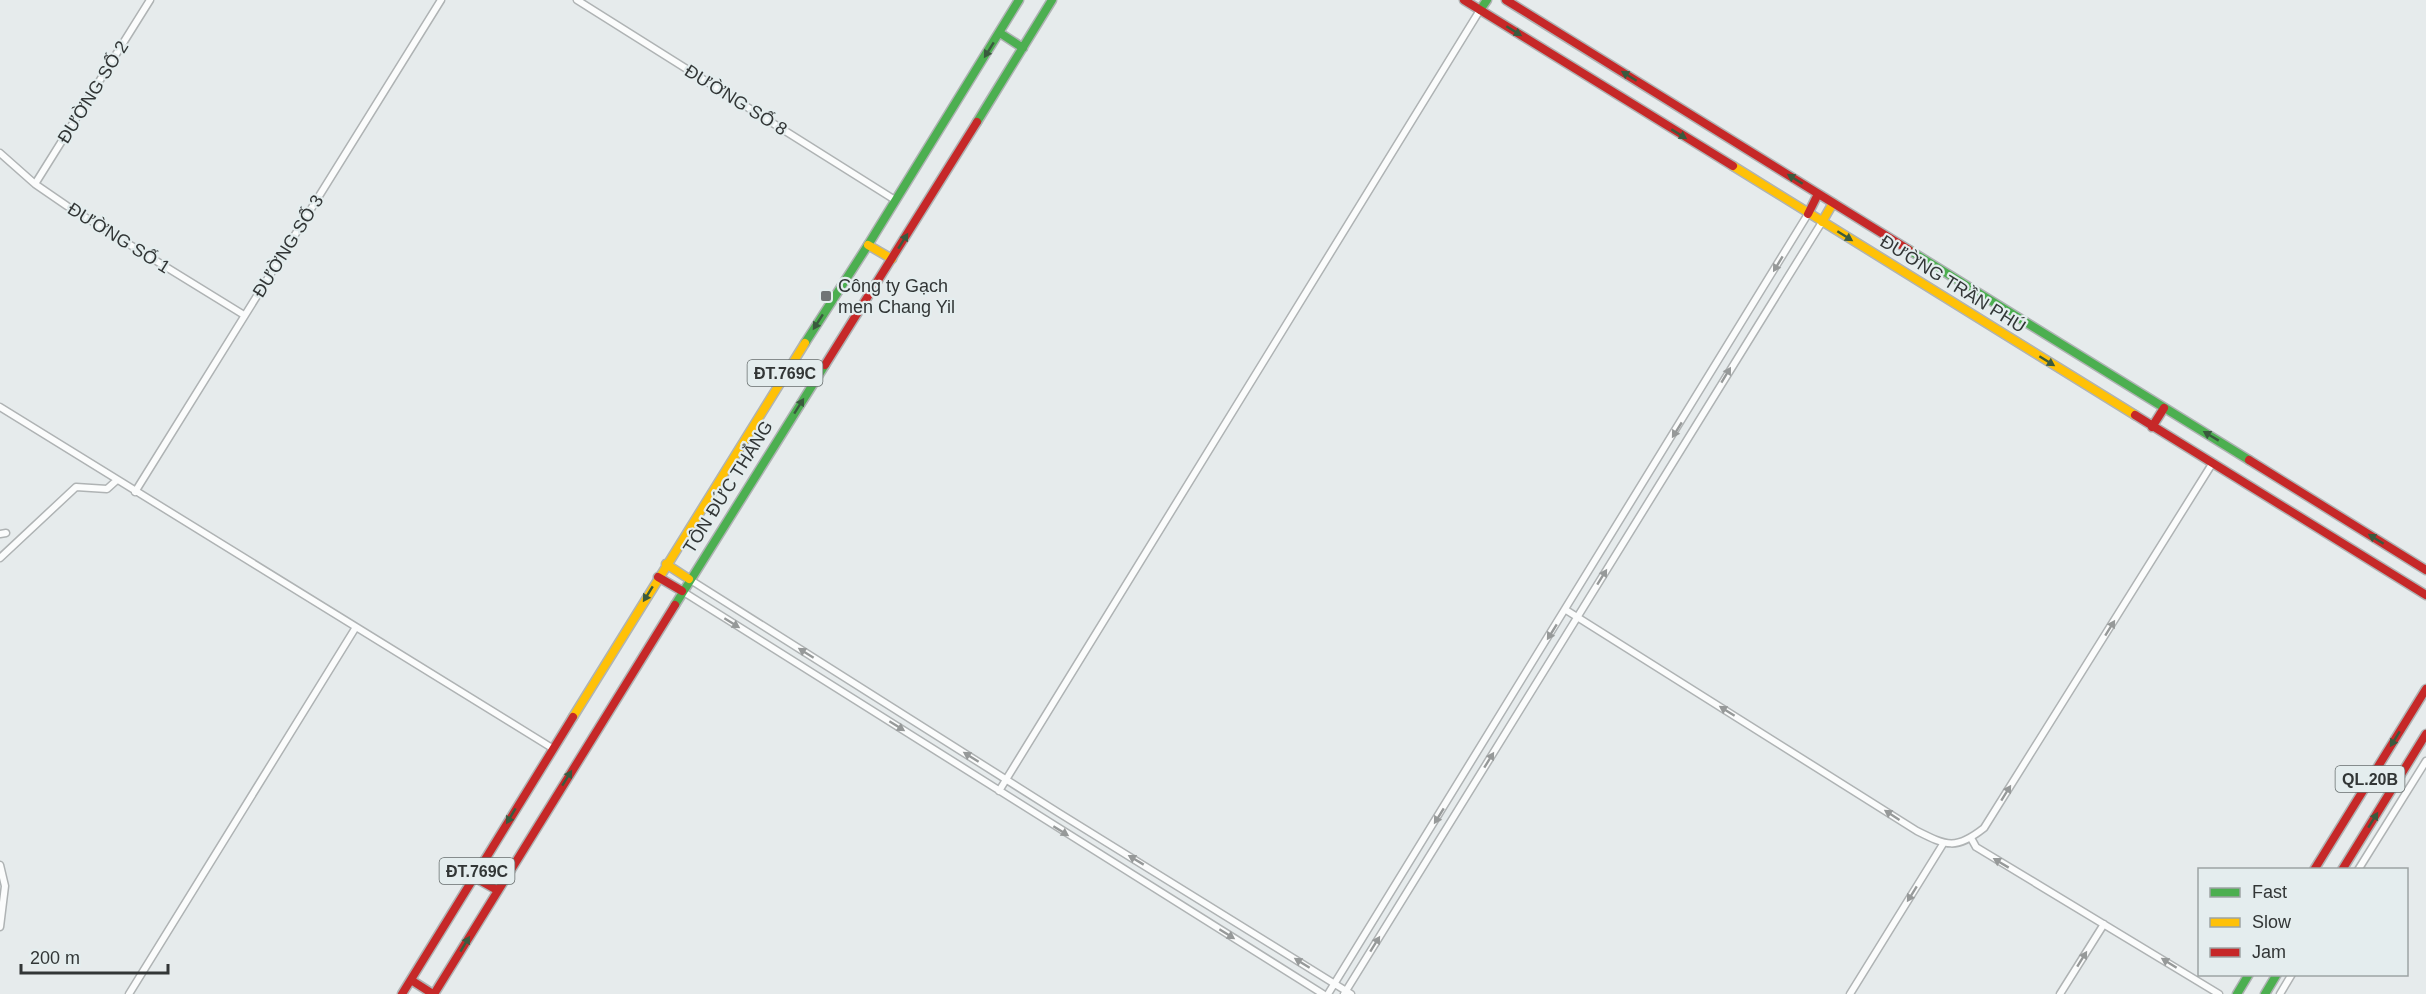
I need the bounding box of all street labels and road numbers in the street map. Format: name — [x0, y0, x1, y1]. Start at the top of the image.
street label: ĐƯỜNG SỐ 2 — [53, 37, 132, 147]
street label: ĐƯỜNG SỐ 8 — [681, 60, 791, 139]
street label: ĐƯỜNG SỐ 3 — [248, 191, 327, 301]
street label: ĐƯỜNG SỐ 1 — [64, 198, 174, 277]
street label: ĐƯỜNG TRẦN PHÚ — [1877, 230, 2030, 337]
road number: ĐT.769C — [748, 360, 822, 386]
street label: TÔN ĐỨC THẮNG — [678, 417, 777, 557]
road number: QL.20B — [2336, 766, 2404, 792]
road number: ĐT.769C — [440, 858, 514, 884]

